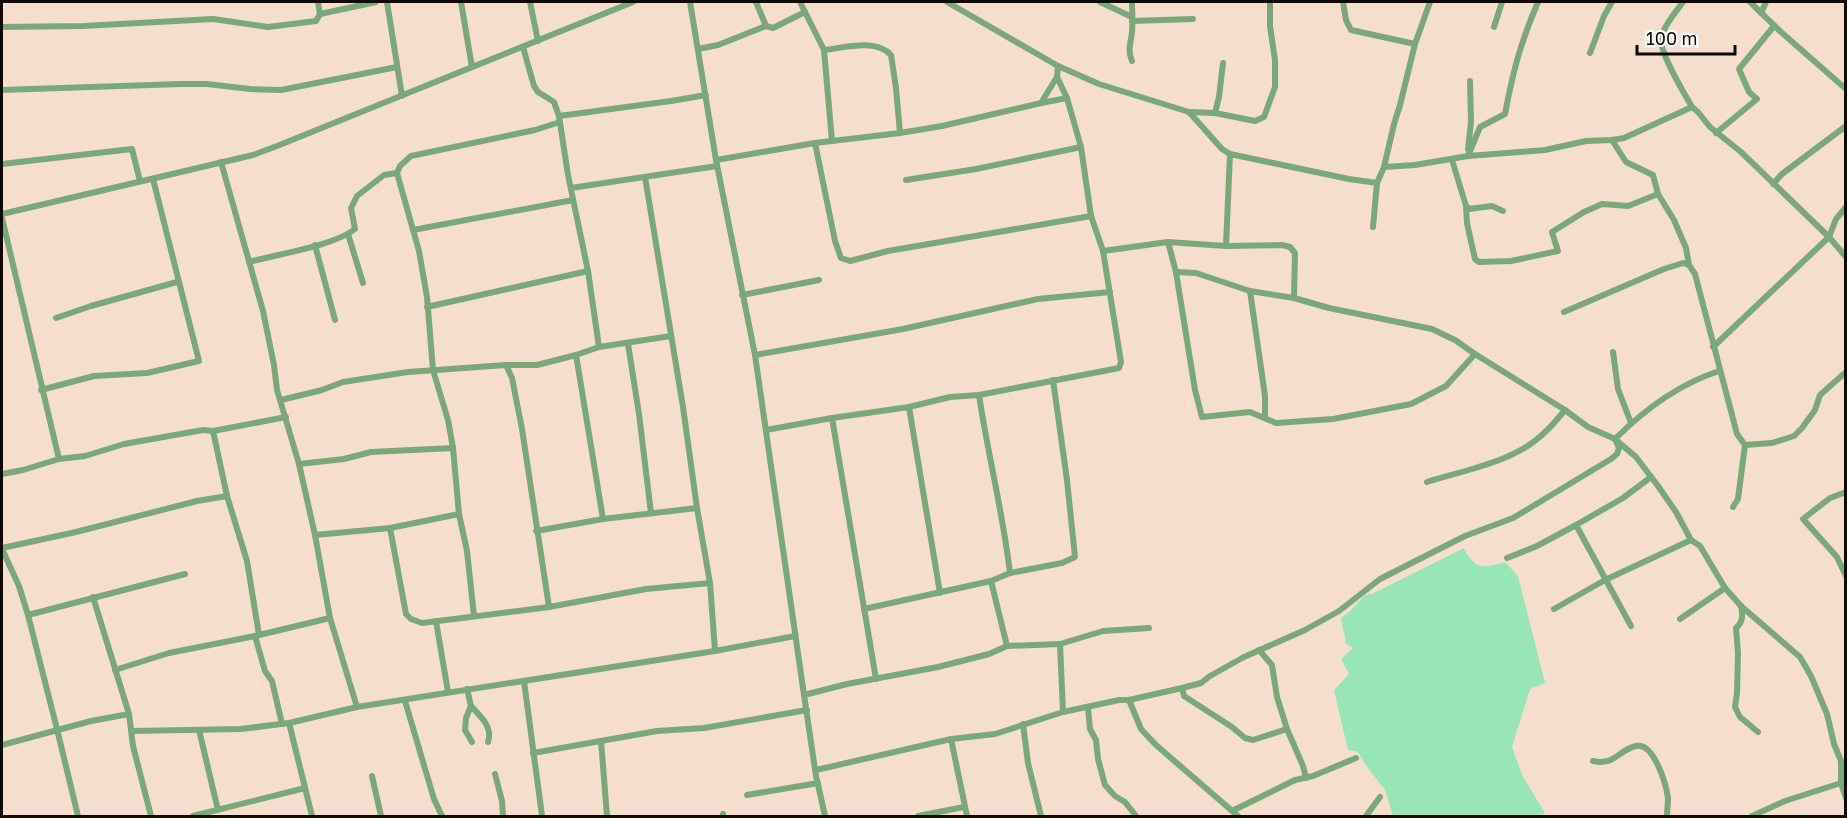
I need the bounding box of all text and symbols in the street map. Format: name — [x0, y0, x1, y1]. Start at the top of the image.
scale bar — [1637, 18, 1734, 56]
text: 100 m — [1646, 27, 1697, 49]

